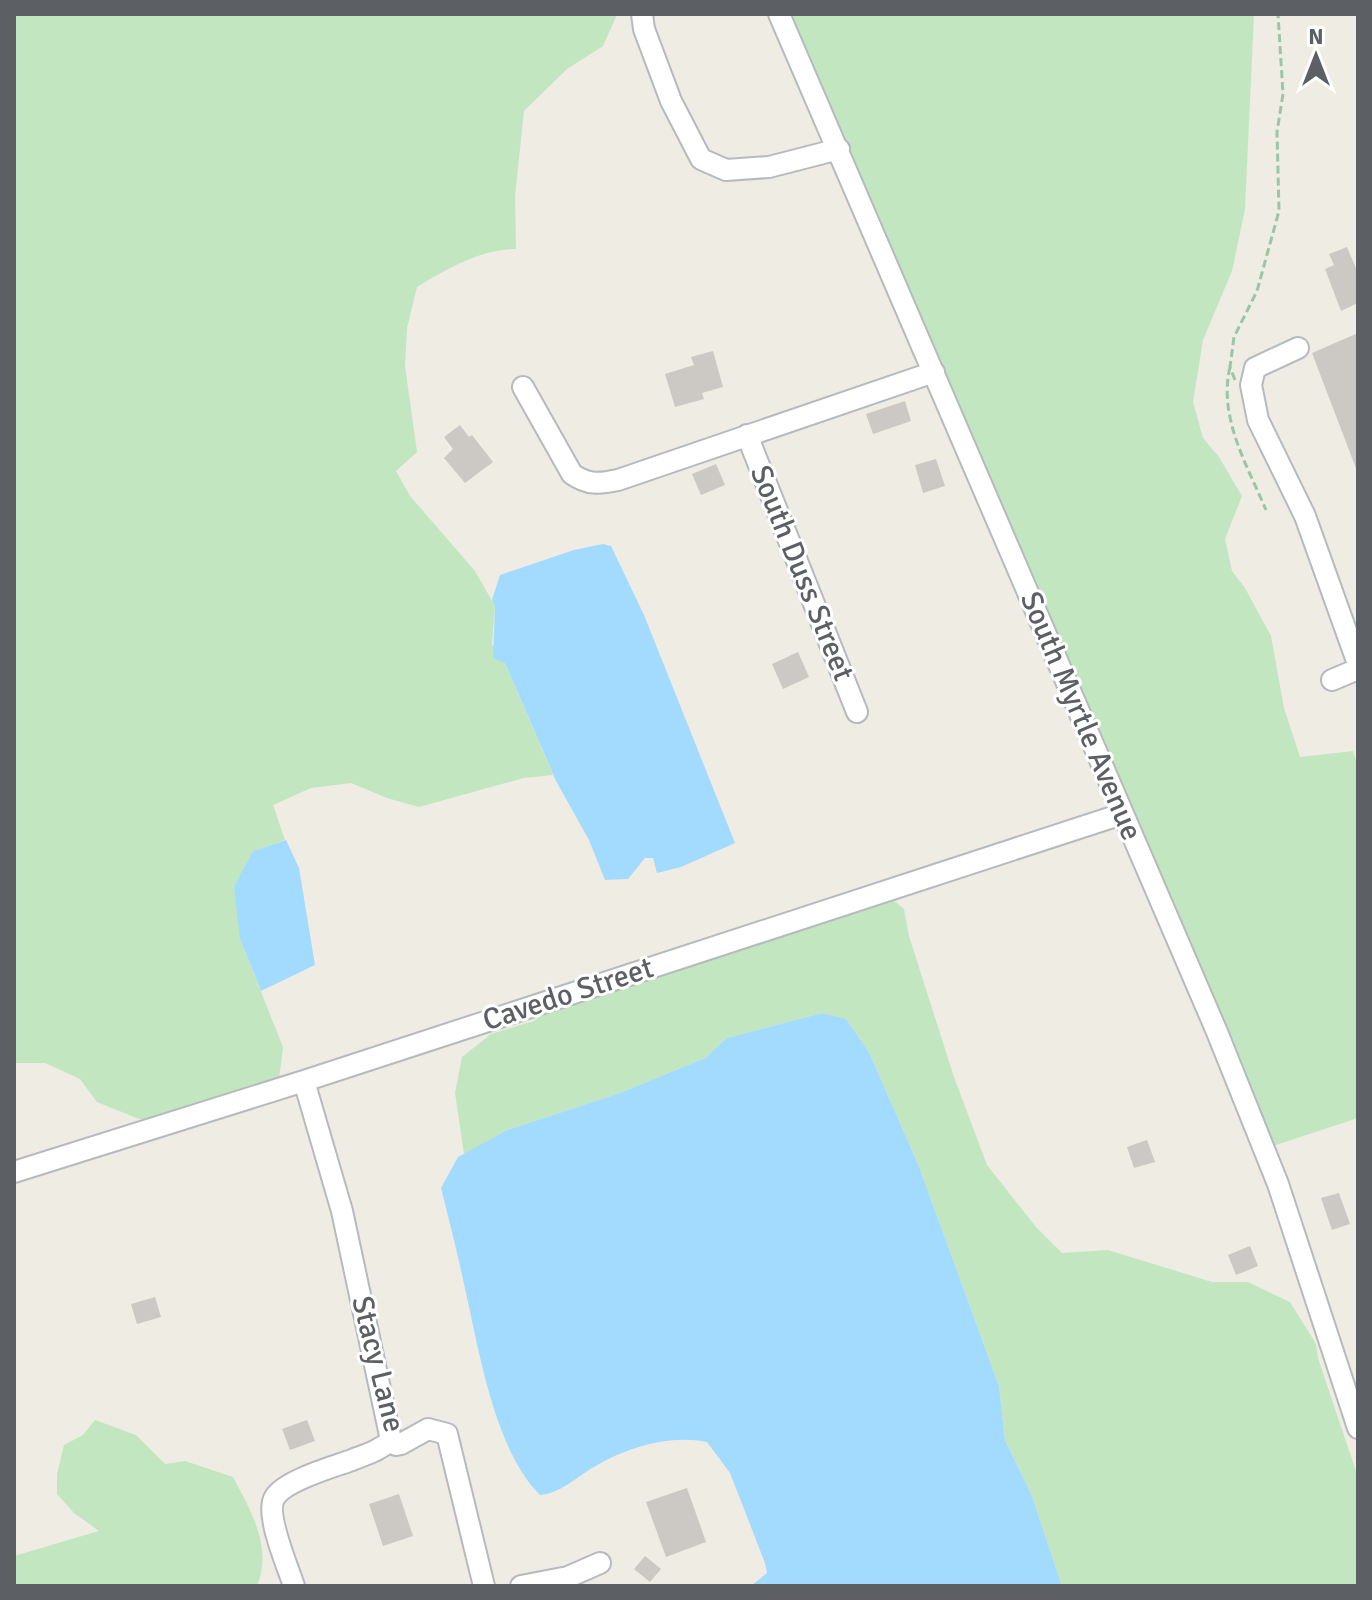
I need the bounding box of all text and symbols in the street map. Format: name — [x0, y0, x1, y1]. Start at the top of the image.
north arrow — [1276, 16, 1356, 96]
text: N — [1308, 23, 1324, 50]
street label: South Duss Street — [742, 460, 862, 686]
street label: South Myrtle Avenue — [1012, 586, 1150, 846]
street label: Cavedo Street — [478, 949, 658, 1039]
street label: Stacy Lane — [343, 1292, 413, 1436]

